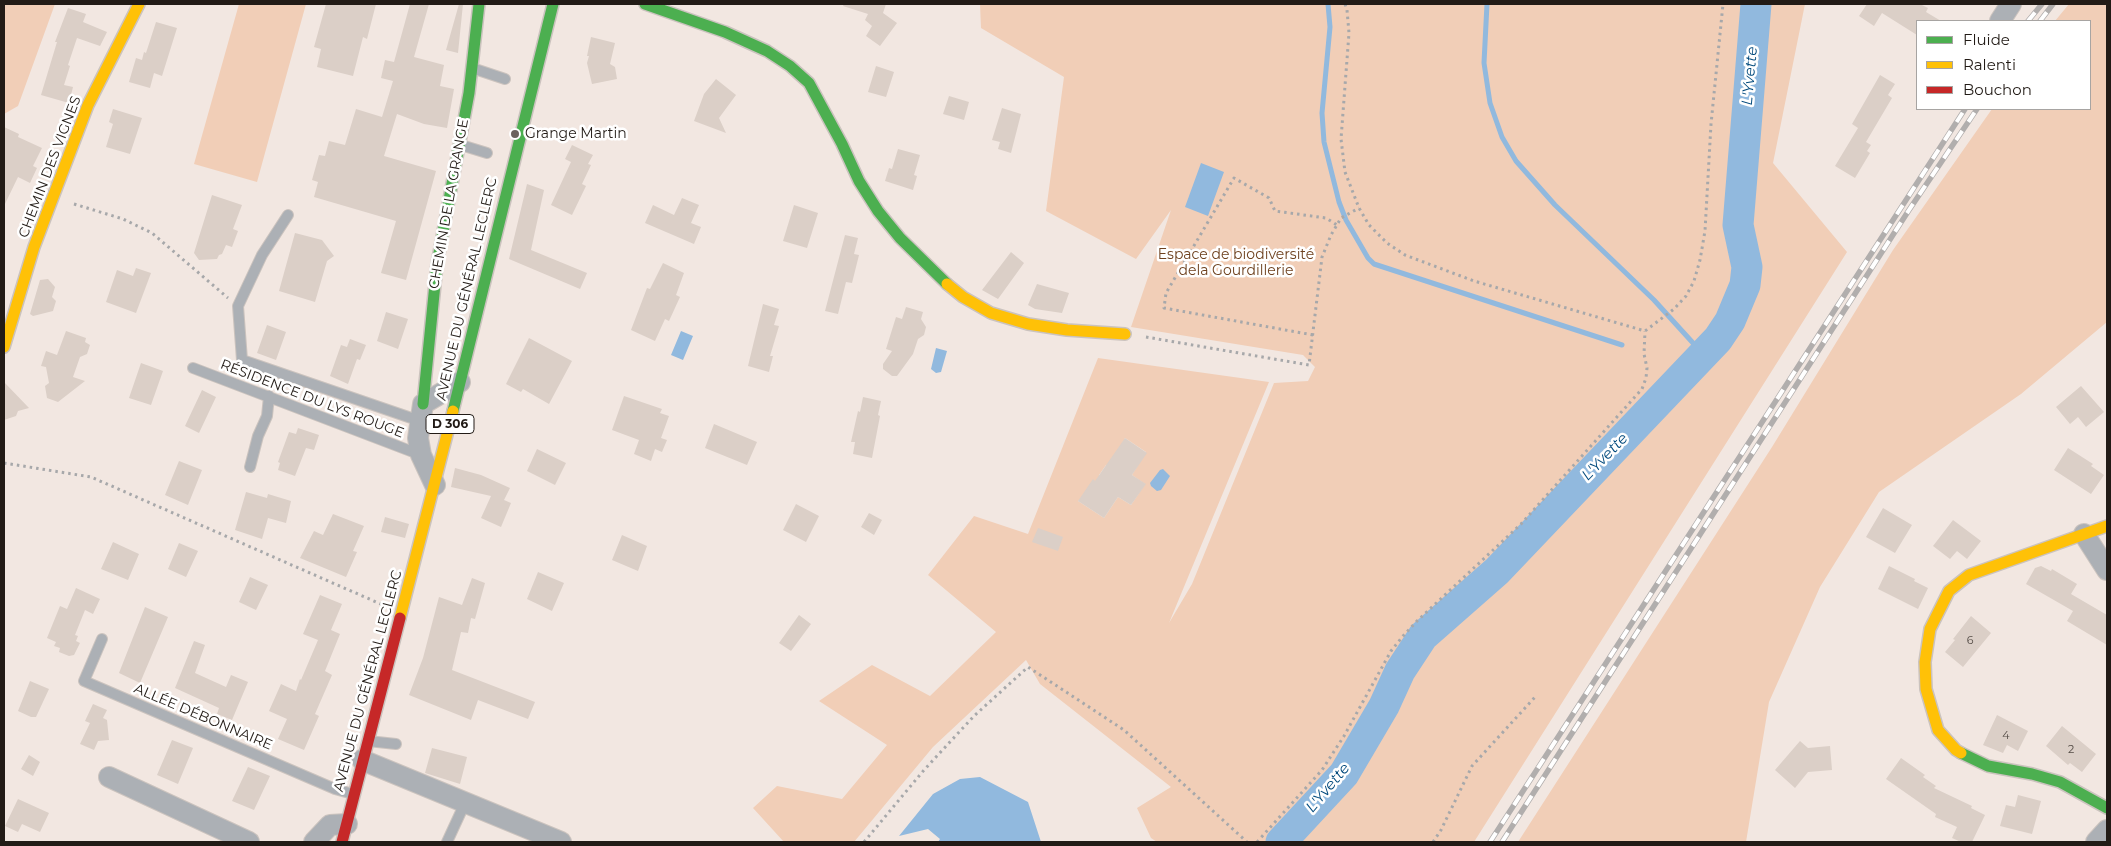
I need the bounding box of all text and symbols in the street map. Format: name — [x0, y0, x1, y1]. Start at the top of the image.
legend — [1916, 20, 2091, 110]
text: Fluide — [1963, 30, 2010, 49]
water label: L'Yvette — [1738, 46, 1762, 106]
text: Ralenti — [1963, 55, 2016, 74]
text: Bouchon — [1963, 80, 2032, 99]
street label: CHEMIN DES VIGNES — [15, 94, 85, 240]
street label: CHEMIN DE LA GRANGE — [426, 118, 472, 290]
place label: Grange Martin — [525, 126, 627, 142]
marker: Grange Martin — [509, 128, 521, 140]
street label: AVENUE DU GÉNÉRAL LECLERC — [433, 176, 501, 402]
park label: Espace de biodiversité dela Gourdillerie — [1158, 247, 1314, 280]
street label: RÉSIDENCE DU LYS ROUGE — [218, 356, 406, 442]
road number: D 306 — [426, 414, 474, 434]
water label: L'Yvette — [1578, 430, 1632, 484]
street label: AVENUE DU GÉNÉRAL LECLERC — [330, 568, 406, 794]
house number: 6 — [1967, 634, 1973, 648]
street label: ALLÉE DÉBONNAIRE — [131, 680, 275, 754]
house number: 4 — [2002, 729, 2010, 743]
house number: 2 — [2068, 743, 2074, 757]
water label: L'Yvette — [1302, 760, 1354, 816]

